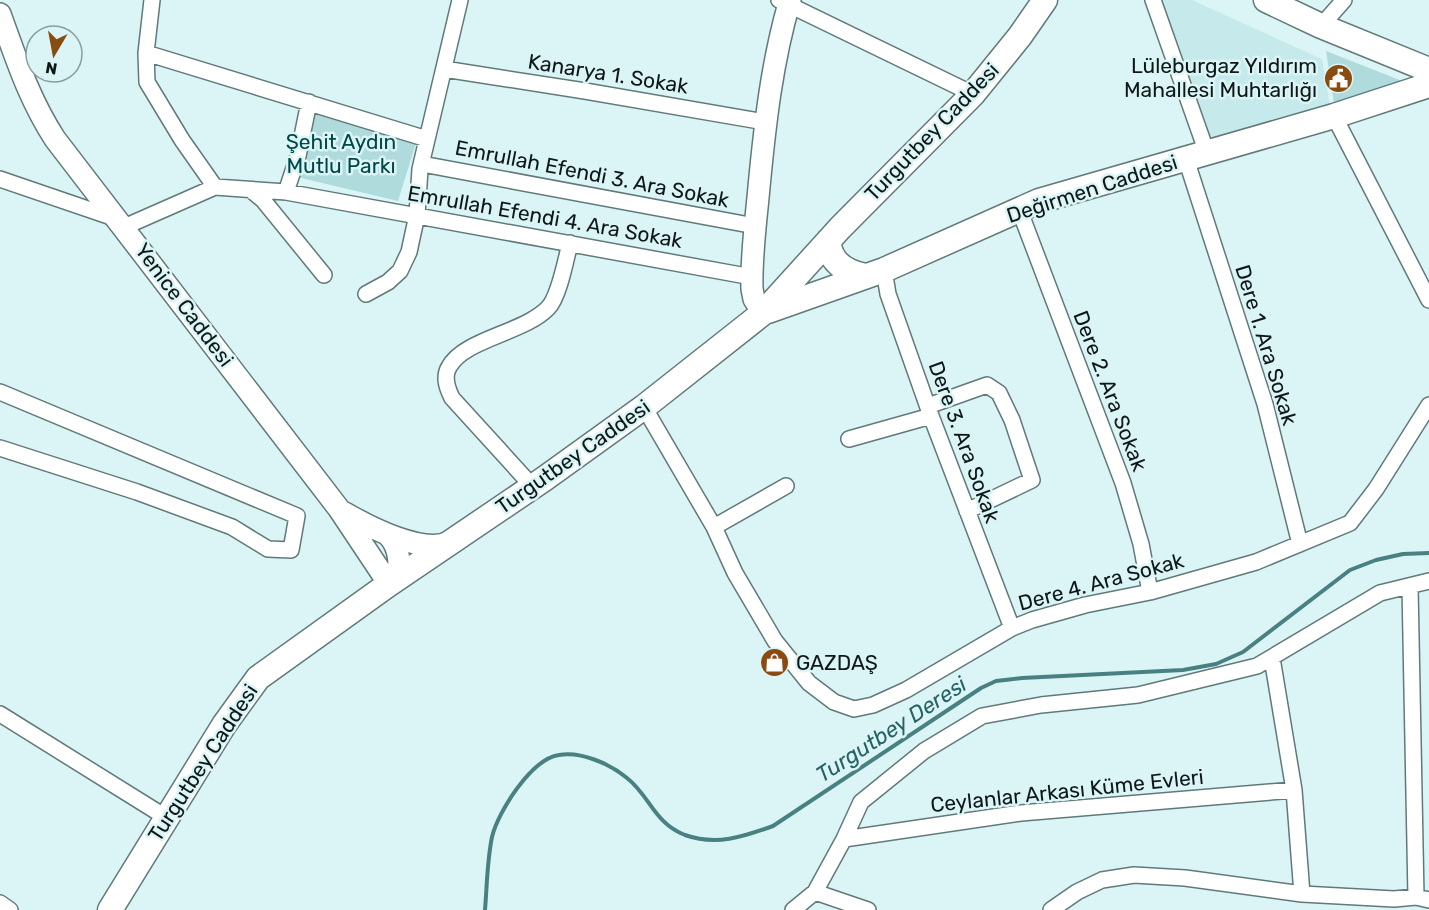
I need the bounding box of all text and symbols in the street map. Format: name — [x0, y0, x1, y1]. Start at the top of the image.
north arrow — [24, 24, 84, 84]
street label: Kanarya 1. Sokak — [526, 48, 690, 99]
place label: Lüleburgaz Yıldırım Mahallesi Muhtarlığı — [1124, 53, 1317, 102]
street label: Turgutbey Caddesi — [859, 57, 1004, 206]
text: N — [44, 58, 59, 79]
public building icon: Lüleburgaz Yıldırım Mahallesi Muhtarlığı — [1322, 62, 1354, 94]
park label: Şehit Aydın Mutlu Parkı — [286, 129, 396, 178]
street label: Emrullah Efendi 3. Ara Sokak — [453, 135, 731, 212]
street label: Değirmen Caddesi — [1003, 149, 1180, 228]
street label: Emrullah Efendi 4. Ara Sokak — [406, 180, 685, 253]
street label: Yenice Caddesi — [130, 238, 239, 371]
street label: Dere 1. Ara Sokak — [1230, 262, 1303, 428]
street label: Dere 2. Ara Sokak — [1068, 307, 1153, 475]
street label: Dere 3. Ara Sokak — [924, 358, 1005, 526]
street label: Turgutbey Caddesi — [491, 394, 655, 519]
street label: Dere 4. Ara Sokak — [1015, 547, 1187, 616]
shop icon: GAZDAŞ — [759, 647, 791, 679]
place label: GAZDAŞ — [796, 650, 878, 675]
water label: Turgutbey Deresi — [811, 670, 972, 788]
street label: Turgutbey Caddesi — [142, 679, 263, 846]
street label: Ceylanlar Arkası Küme Evleri — [929, 764, 1205, 817]

